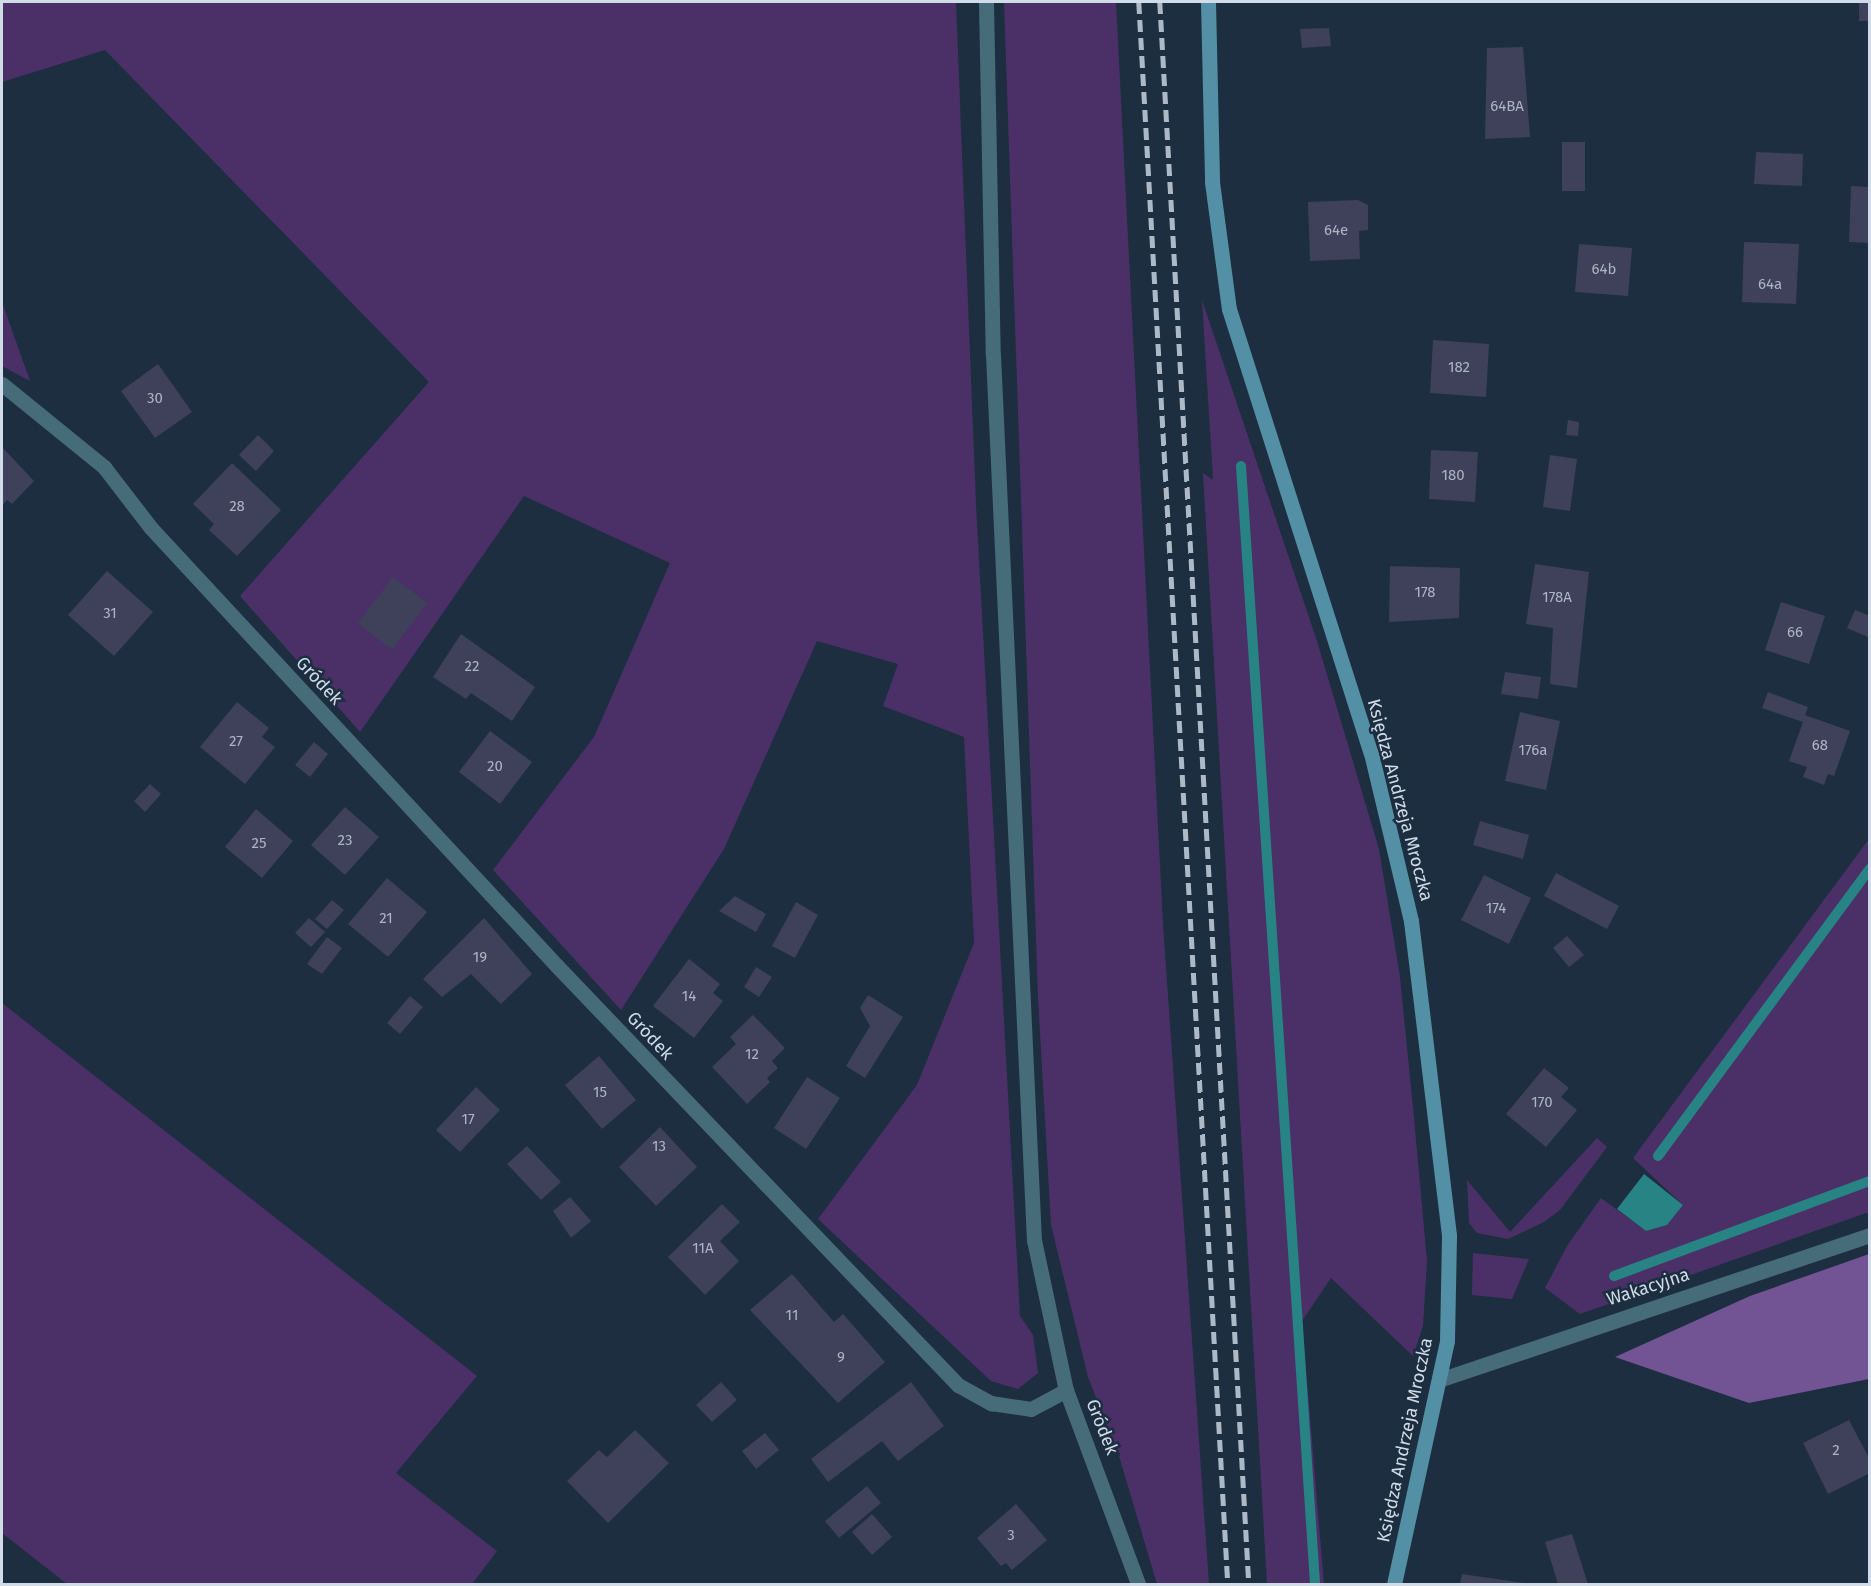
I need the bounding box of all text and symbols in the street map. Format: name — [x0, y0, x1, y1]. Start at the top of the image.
house number: 64BA — [1490, 98, 1524, 116]
house number: 64e — [1324, 222, 1348, 240]
house number: 64b — [1592, 261, 1616, 279]
house number: 64a — [1758, 276, 1782, 294]
house number: 182 — [1448, 359, 1470, 377]
house number: 30 — [147, 390, 163, 408]
house number: 180 — [1441, 467, 1465, 485]
house number: 28 — [229, 498, 245, 516]
house number: 178 — [1414, 584, 1436, 602]
house number: 178A — [1542, 589, 1572, 607]
house number: 31 — [103, 605, 117, 623]
house number: 66 — [1787, 624, 1803, 642]
street label: Gródek — [291, 652, 347, 710]
house number: 22 — [465, 658, 479, 676]
street label: Księdza Andrzeja Mroczka — [1363, 697, 1437, 903]
house number: 27 — [229, 733, 243, 751]
house number: 68 — [1812, 737, 1828, 755]
house number: 176a — [1519, 742, 1547, 760]
house number: 20 — [487, 758, 503, 776]
house number: 23 — [338, 832, 352, 850]
house number: 25 — [252, 835, 266, 853]
house number: 174 — [1486, 900, 1506, 918]
house number: 21 — [379, 910, 393, 928]
house number: 19 — [473, 949, 487, 967]
house number: 14 — [682, 988, 696, 1006]
street label: Gródek — [622, 1007, 678, 1065]
house number: 12 — [745, 1046, 759, 1064]
house number: 15 — [593, 1084, 607, 1102]
house number: 170 — [1531, 1094, 1553, 1112]
house number: 17 — [461, 1111, 475, 1129]
house number: 13 — [652, 1138, 666, 1156]
house number: 11A — [692, 1240, 714, 1258]
street label: Wakacyjna — [1604, 1263, 1692, 1311]
house number: 11 — [786, 1307, 798, 1325]
street label: Księdza Andrzeja Mroczka — [1373, 1336, 1437, 1544]
house number: 9 — [837, 1349, 845, 1367]
street label: Gródek — [1081, 1396, 1123, 1458]
house number: 2 — [1832, 1442, 1840, 1460]
house number: 3 — [1007, 1527, 1015, 1545]

